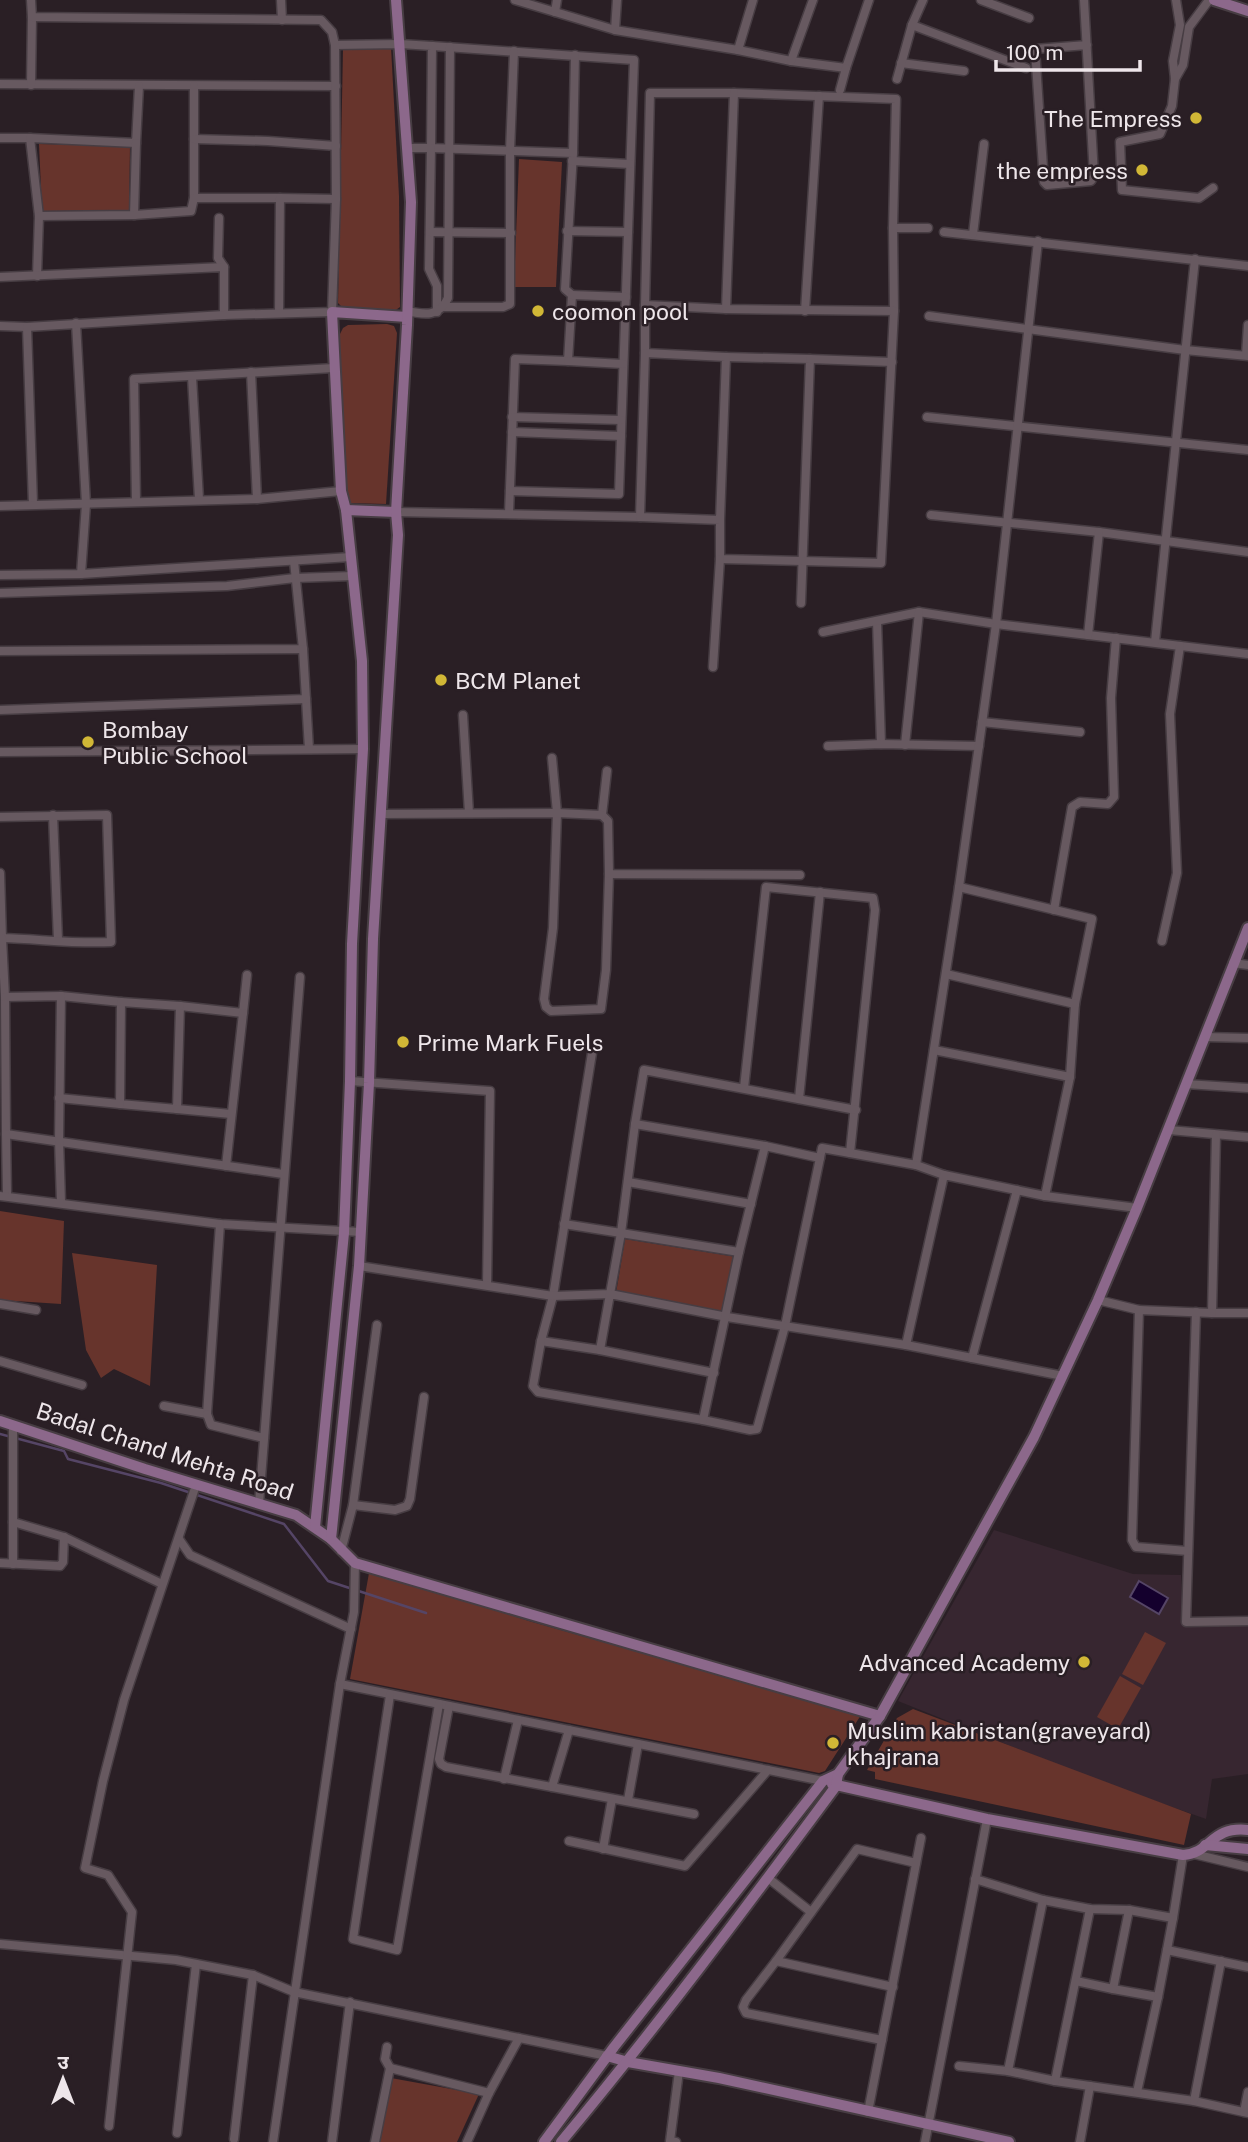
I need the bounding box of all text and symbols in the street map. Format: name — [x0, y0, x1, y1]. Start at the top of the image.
scale bar — [996, 28, 1140, 72]
text: 100 m — [1006, 40, 1063, 65]
place label: The Empress — [1044, 105, 1182, 132]
marker: The Empress — [1188, 110, 1204, 126]
place label: the empress — [996, 157, 1128, 184]
marker: the empress — [1134, 162, 1150, 178]
place label: coomon pool — [552, 298, 689, 325]
marker: coomon pool — [530, 303, 546, 319]
place label: BCM Planet — [455, 667, 581, 694]
marker: BCM Planet — [433, 672, 449, 688]
place label: Bombay Public School — [102, 716, 248, 769]
marker: Bombay Public School — [80, 734, 96, 750]
place label: Prime Mark Fuels — [417, 1029, 603, 1056]
marker: Prime Mark Fuels — [395, 1034, 411, 1050]
street label: Badal Chand Mehta Road — [33, 1397, 297, 1505]
place label: Advanced Academy — [859, 1649, 1070, 1676]
marker: Advanced Academy — [1076, 1654, 1092, 1670]
place label: Muslim kabristan(graveyard) khajrana — [847, 1717, 1151, 1770]
marker: Muslim kabristan(graveyard) khajrana — [825, 1735, 841, 1751]
north arrow — [28, 2044, 98, 2114]
text: उ — [57, 2051, 69, 2073]

